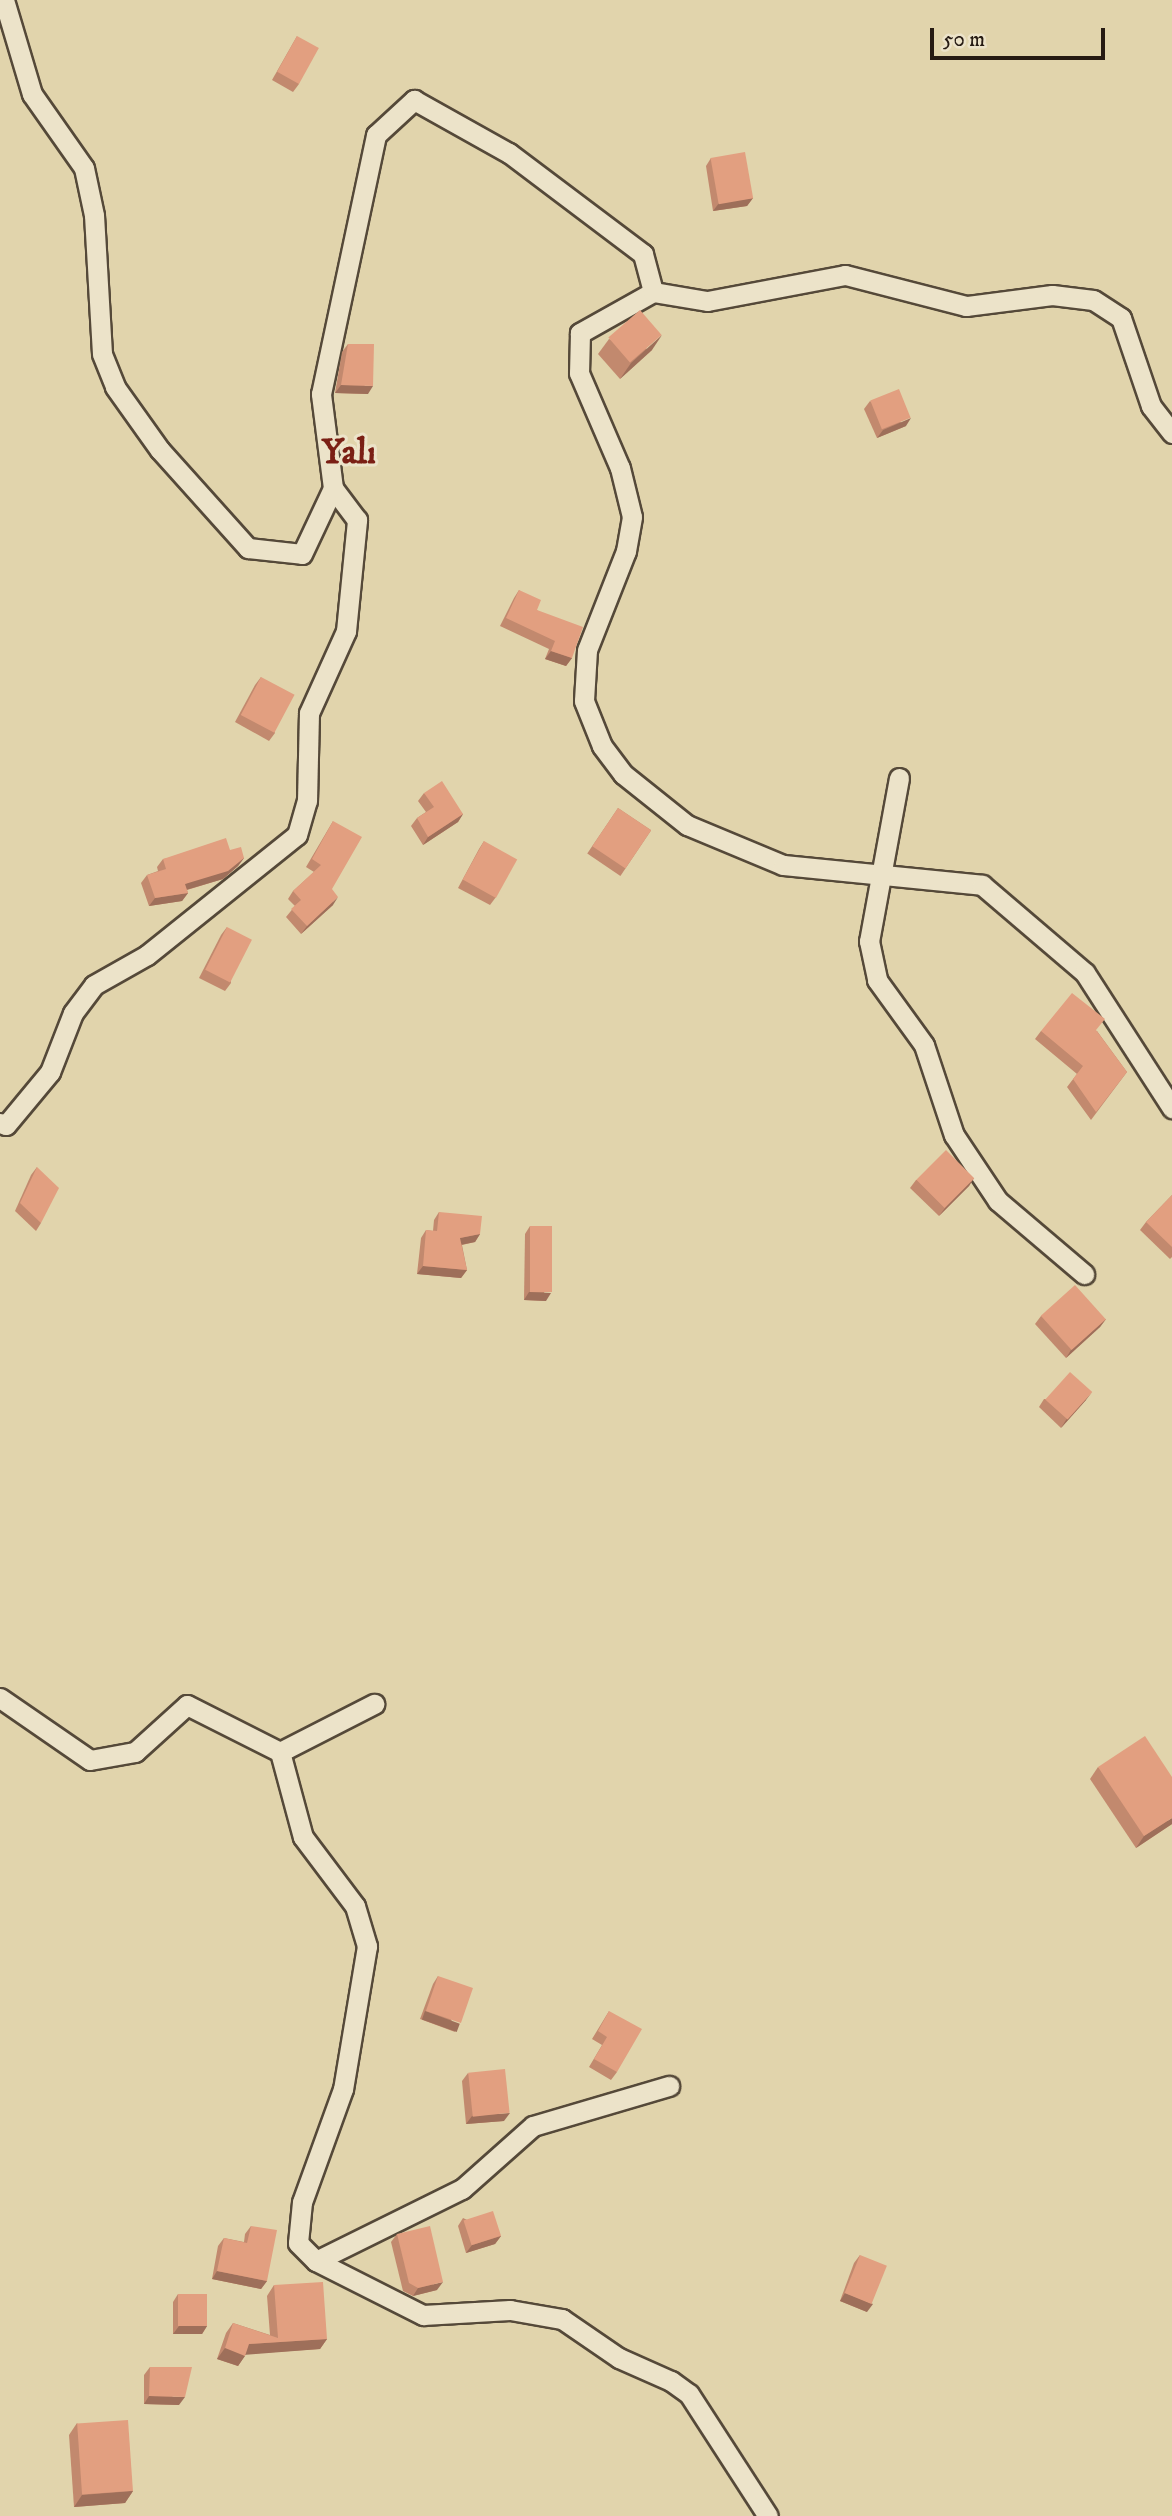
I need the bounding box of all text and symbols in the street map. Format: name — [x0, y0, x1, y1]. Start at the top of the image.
scale bar — [934, 14, 1109, 58]
text: 50 m — [943, 27, 985, 53]
district label: Yalı — [322, 432, 376, 474]

